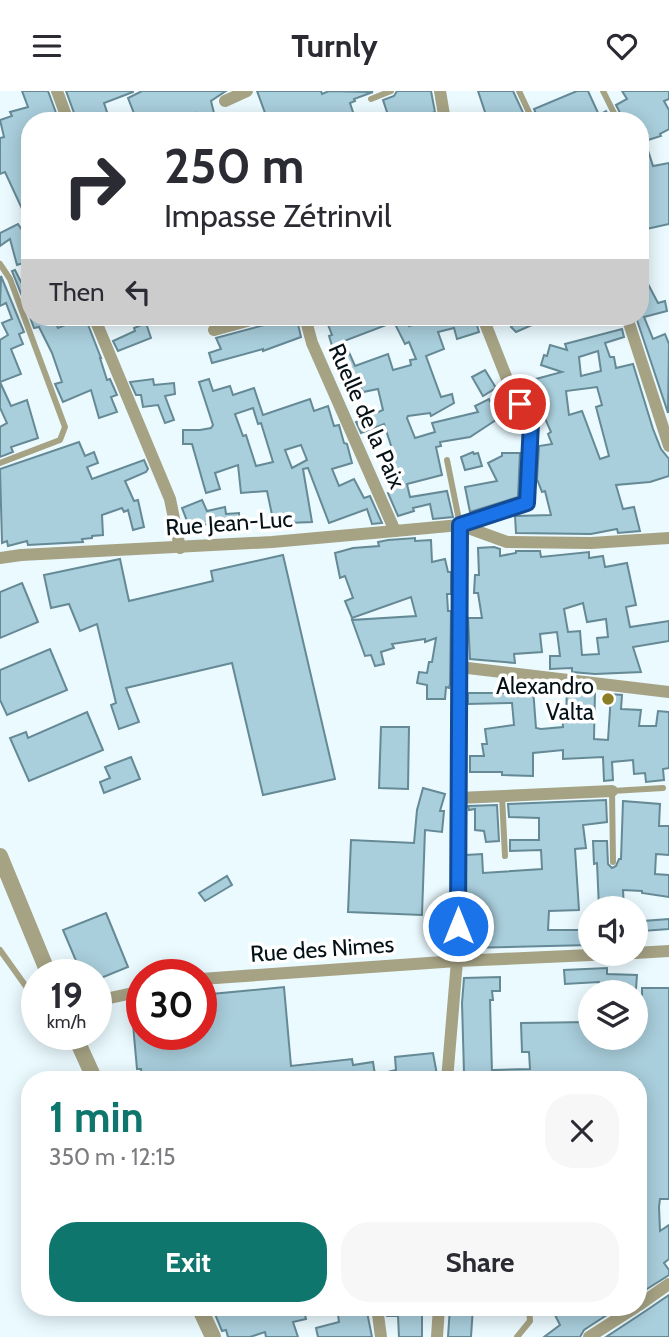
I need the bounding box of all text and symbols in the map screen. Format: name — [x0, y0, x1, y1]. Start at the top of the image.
text: Turnly — [291, 26, 378, 65]
icon: menu — [28, 27, 66, 65]
icon: heart — [603, 27, 641, 65]
text: 250 m — [164, 136, 304, 195]
icon: right — [49, 140, 140, 231]
text: Impasse Zétrinvil — [164, 196, 391, 235]
icon: left — [119, 273, 157, 311]
text: Then — [49, 276, 105, 308]
street label: Ruelle de la Paix — [322, 339, 412, 493]
pin — [490, 374, 550, 434]
icon: arrive — [501, 385, 539, 423]
street label: Rue Jean-Luc — [164, 505, 294, 541]
place label: Alexandro Valta — [496, 672, 594, 726]
marker: Alexandro Valta — [600, 691, 616, 707]
position arrow — [421, 889, 495, 963]
map controls — [578, 896, 648, 1050]
button: sound — [578, 896, 648, 966]
street label: Rue des Nimes — [249, 930, 395, 968]
speed limit sign: 30 — [126, 959, 217, 1050]
text: 19 — [50, 974, 83, 1017]
button: layers — [578, 980, 648, 1050]
text: km/h — [47, 1011, 86, 1033]
text: 1 min — [49, 1091, 144, 1143]
button: close — [545, 1094, 619, 1168]
text: 350 m · 12:15 — [49, 1143, 175, 1171]
button: Exit — [49, 1222, 327, 1302]
button: Share — [341, 1222, 619, 1302]

